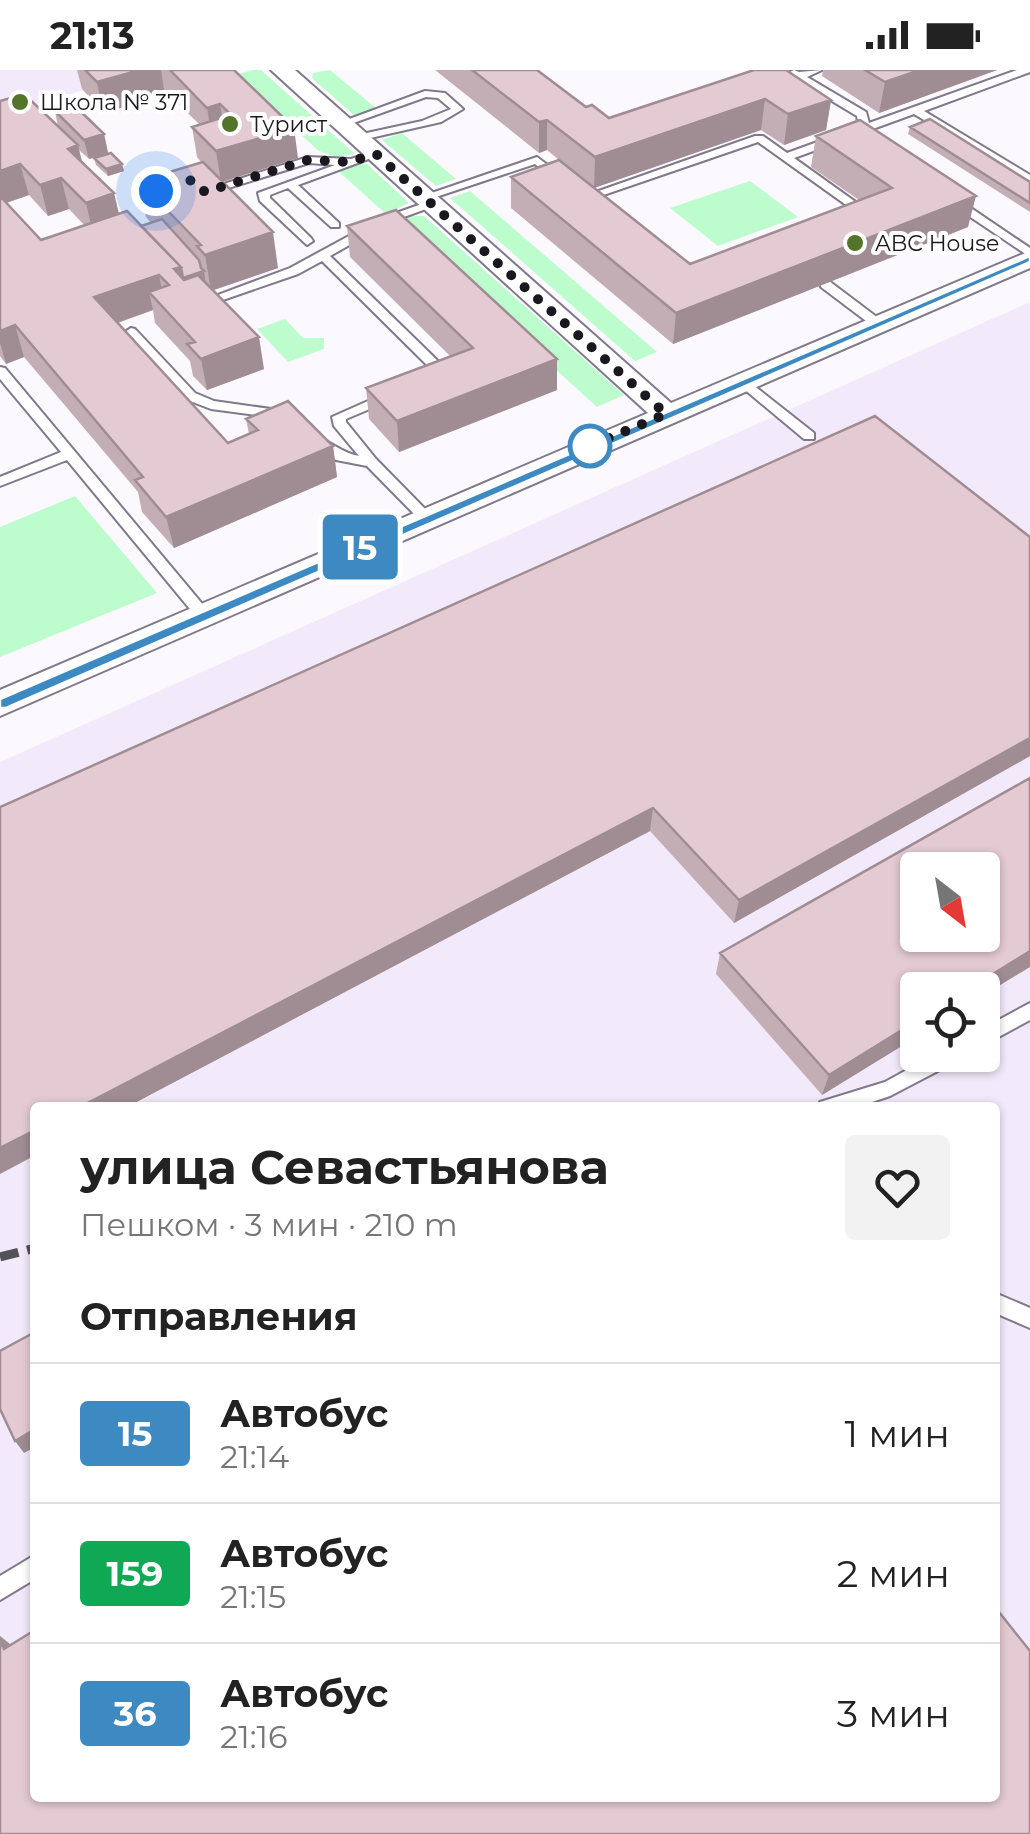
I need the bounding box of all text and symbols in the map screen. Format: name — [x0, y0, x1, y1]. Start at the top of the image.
text: 21:13 — [50, 12, 135, 59]
place label: Школа № 371 — [40, 89, 188, 116]
marker: Школа № 371 — [9, 91, 31, 113]
place label: Турист — [250, 111, 328, 138]
marker: Турист — [219, 113, 241, 135]
your location — [131, 166, 181, 216]
place label: ABC House — [875, 230, 999, 257]
marker: ABC House — [844, 232, 866, 254]
unlabelled marker — [569, 425, 611, 467]
line badge: 15 — [315, 514, 405, 580]
text: 15 — [343, 526, 377, 569]
north arrow — [900, 852, 1000, 952]
map controls — [900, 852, 1000, 1072]
button: locate — [900, 972, 1000, 1072]
button: heart — [845, 1135, 950, 1240]
text: улица Севастьянова — [80, 1138, 609, 1196]
text: Пешком · 3 мин · 210 m — [80, 1205, 458, 1244]
text: Отправления — [80, 1293, 358, 1340]
text: Автобус — [220, 1390, 389, 1437]
text: 1 мин — [845, 1410, 950, 1457]
text: 15 — [118, 1412, 152, 1455]
text: 21:14 — [220, 1437, 289, 1476]
text: Автобус — [220, 1530, 389, 1577]
text: 2 мин — [837, 1550, 950, 1597]
text: 159 — [107, 1552, 163, 1595]
text: 21:15 — [220, 1577, 286, 1616]
text: Автобус — [220, 1670, 389, 1717]
text: 3 мин — [837, 1690, 950, 1737]
text: 36 — [113, 1692, 157, 1735]
text: 21:16 — [220, 1717, 288, 1756]

